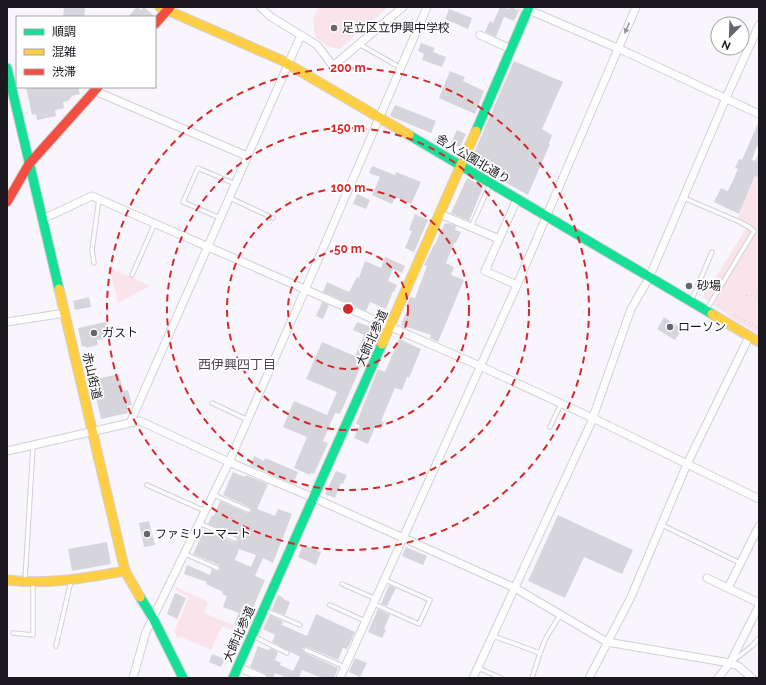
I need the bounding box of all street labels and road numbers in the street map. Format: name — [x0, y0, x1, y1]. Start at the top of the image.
street label: 舎人公園北通り — [433, 131, 513, 187]
street label: 大師北参道 — [353, 308, 391, 368]
street label: 赤山街道 — [80, 351, 104, 401]
street label: 大師北参道 — [220, 604, 258, 664]

